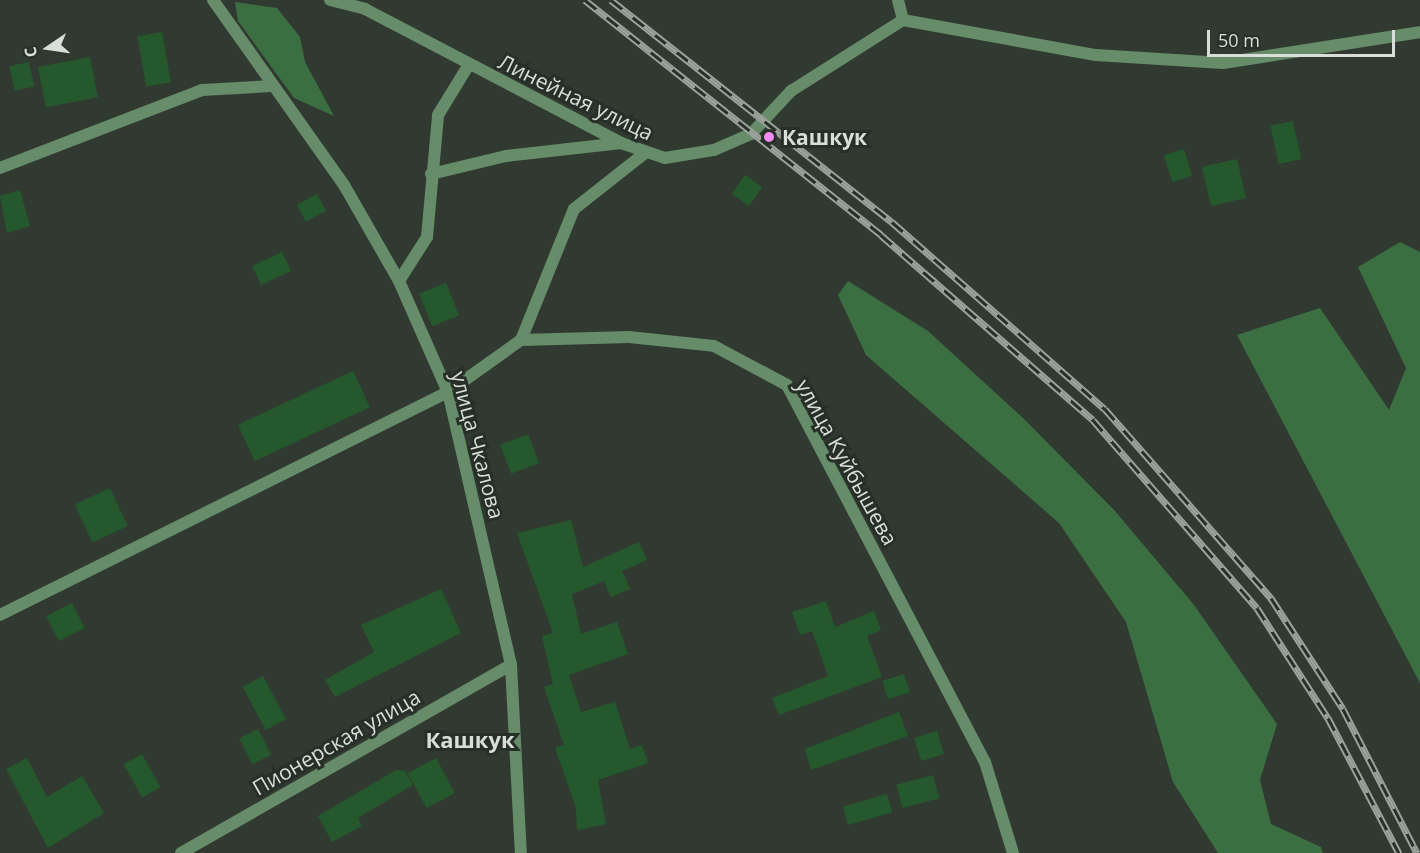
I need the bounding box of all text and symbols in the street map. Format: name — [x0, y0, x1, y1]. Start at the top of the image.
north arrow — [18, 18, 78, 78]
scale bar — [1210, 18, 1398, 56]
text: 50 m — [1218, 28, 1260, 52]
text: С — [19, 45, 42, 60]
street label: Линейная улица — [494, 49, 658, 145]
place label: Кашкук — [782, 124, 867, 150]
marker: Кашкук — [760, 128, 778, 146]
street label: улица Чкалова — [446, 369, 510, 521]
street label: улица Куйбышева — [791, 375, 903, 549]
street label: Пионерская улица — [248, 684, 424, 800]
district label: Кашкук — [425, 727, 515, 753]

